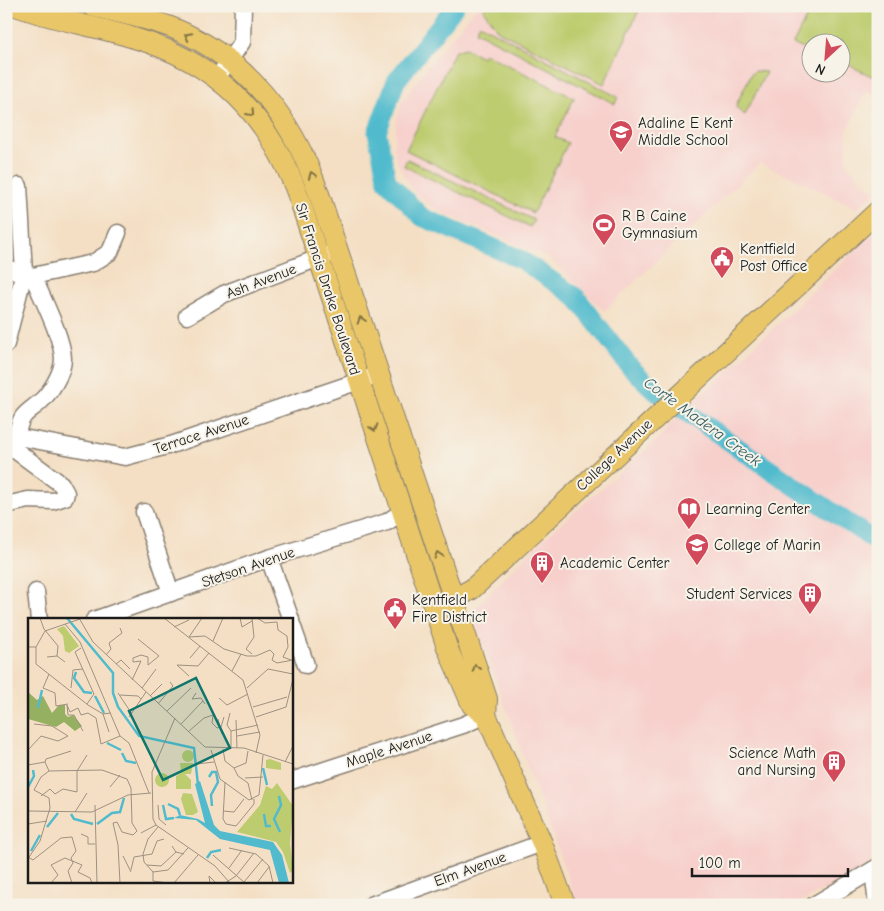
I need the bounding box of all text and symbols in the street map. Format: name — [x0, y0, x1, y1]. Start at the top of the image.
one-way arrow — [184, 32, 193, 42]
north arrow — [802, 32, 852, 82]
text: N — [813, 60, 828, 79]
one-way arrow — [246, 107, 255, 116]
place label: Adaline E Kent Middle School — [638, 114, 733, 149]
school or university icon: Adaline E Kent Middle School — [608, 119, 634, 153]
one-way arrow — [308, 171, 318, 179]
street label: Sir Francis Drake Boulevard — [292, 201, 364, 377]
place label: R B Caine Gymnasium — [622, 207, 698, 242]
sports icon: R B Caine Gymnasium — [591, 212, 617, 246]
place label: Kentfield Post Office — [740, 240, 808, 275]
public building icon: Kentfield Post Office — [709, 245, 735, 279]
street label: Ash Avenue — [223, 259, 299, 303]
one-way arrow — [357, 316, 367, 325]
water label: Corte Madera Creek — [640, 373, 765, 470]
street label: Terrace Avenue — [151, 410, 251, 458]
street label: College Avenue — [572, 415, 656, 495]
one-way arrow — [368, 423, 378, 431]
library icon: Learning Center — [676, 496, 702, 530]
place label: Learning Center — [706, 500, 810, 518]
school or university icon: College of Marin — [684, 532, 710, 566]
place label: College of Marin — [714, 536, 821, 554]
street label: Stetson Avenue — [199, 543, 297, 591]
building icon: Academic Center — [529, 550, 555, 584]
one-way arrow — [434, 551, 444, 559]
place label: Academic Center — [560, 554, 670, 572]
building icon: Student Services — [797, 581, 823, 615]
place label: Student Services — [686, 585, 792, 603]
place label: Kentfield Fire District — [412, 591, 487, 626]
public building icon: Kentfield Fire District — [382, 596, 408, 630]
inset map — [28, 618, 292, 884]
one-way arrow — [472, 664, 482, 673]
street label: Maple Avenue — [344, 726, 435, 771]
place label: Science Math and Nursing — [729, 744, 816, 779]
building icon: Science Math and Nursing — [821, 749, 847, 783]
scale bar — [692, 846, 848, 878]
street label: Elm Avenue — [431, 847, 509, 890]
text: 100 m — [699, 854, 741, 872]

